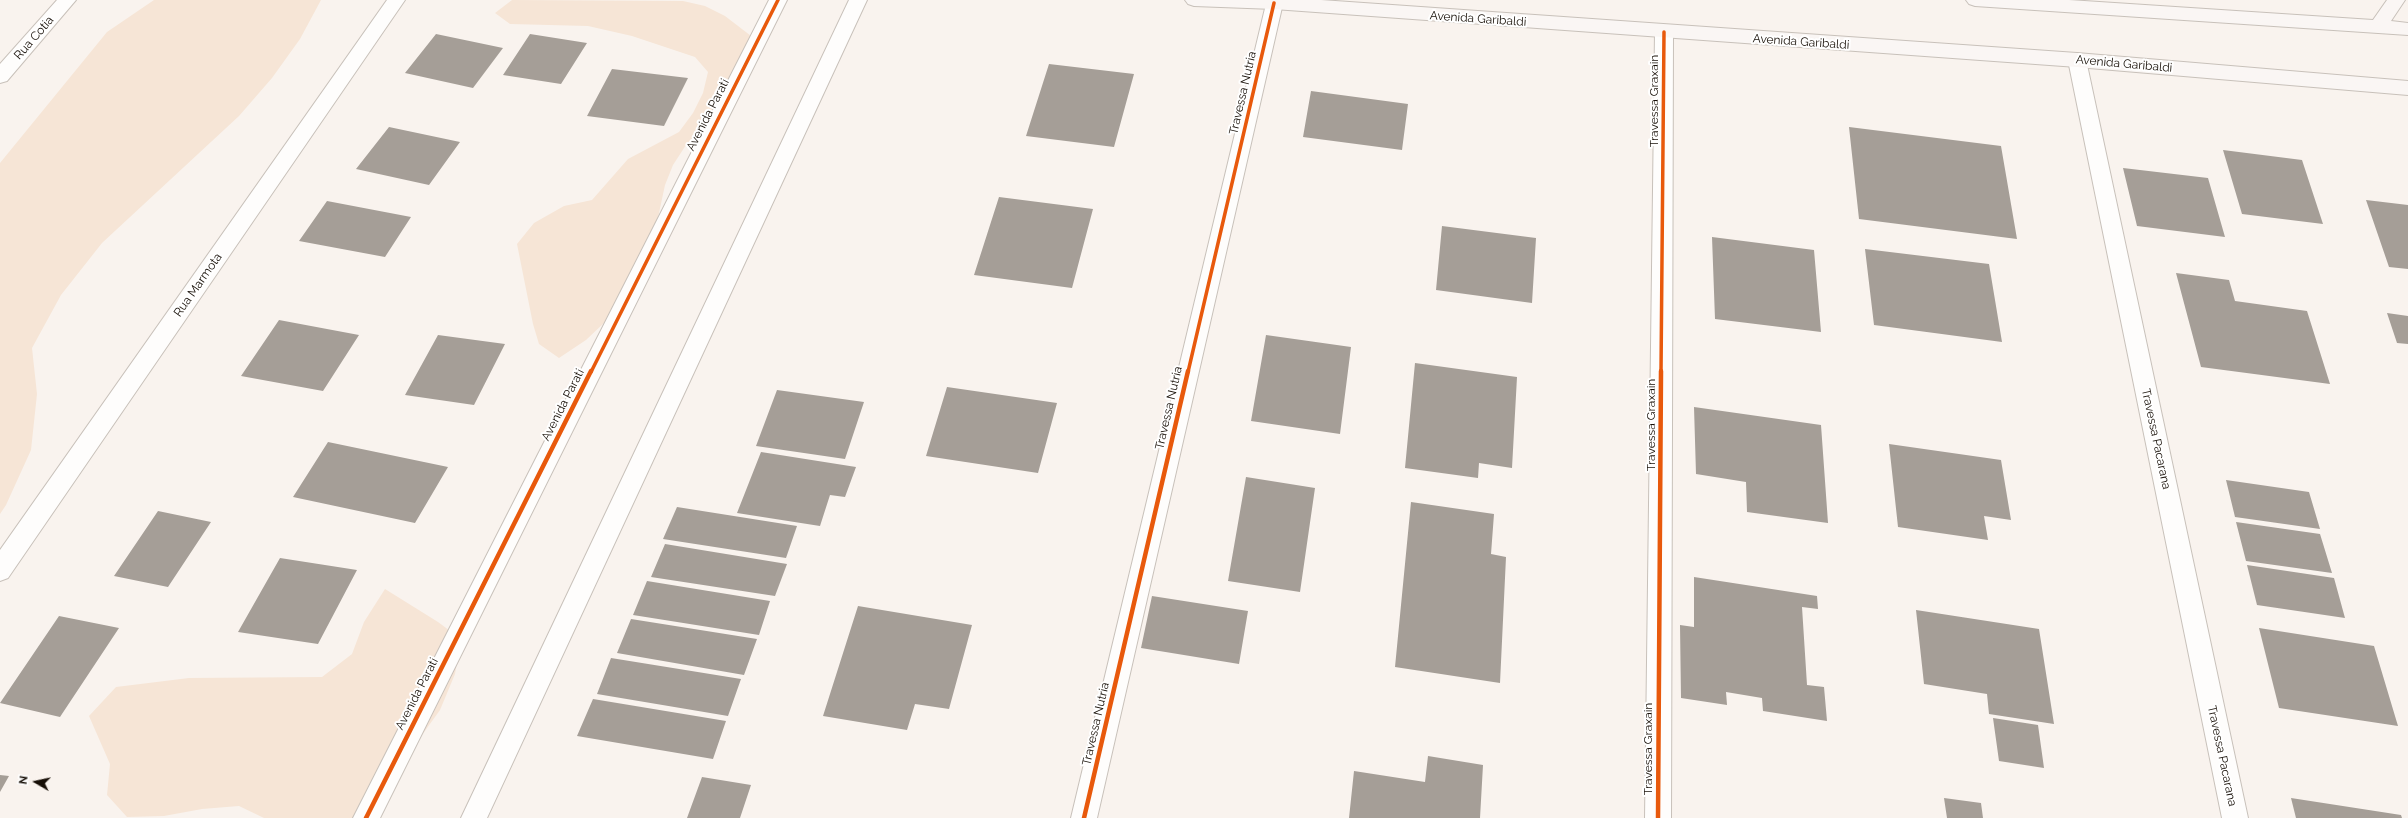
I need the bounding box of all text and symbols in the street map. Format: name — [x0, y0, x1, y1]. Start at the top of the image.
street label: Avenida Garibaldi — [1429, 8, 1527, 30]
street label: Rua Cotia — [11, 13, 57, 63]
street label: Avenida Garibaldi — [1752, 31, 1850, 53]
street label: Travessa Nutria — [1226, 50, 1260, 136]
street label: Avenida Garibaldi — [2075, 53, 2173, 75]
street label: Travessa Graxain — [1647, 55, 1661, 147]
street label: Avenida Parati — [684, 77, 732, 153]
street label: Rua Marmota — [171, 250, 225, 320]
street label: Travessa Nutria — [1152, 365, 1186, 451]
street label: Avenida Parati — [539, 367, 587, 443]
street label: Travessa Graxain — [1644, 379, 1658, 471]
street label: Travessa Pacarana — [2138, 387, 2174, 491]
street label: Avenida Parati — [393, 656, 441, 732]
street label: Travessa Nutria — [1079, 681, 1113, 767]
street label: Travessa Graxain — [1641, 703, 1655, 795]
street label: Travessa Pacarana — [2204, 704, 2240, 808]
north arrow — [16, 762, 56, 802]
text: N — [17, 775, 31, 785]

